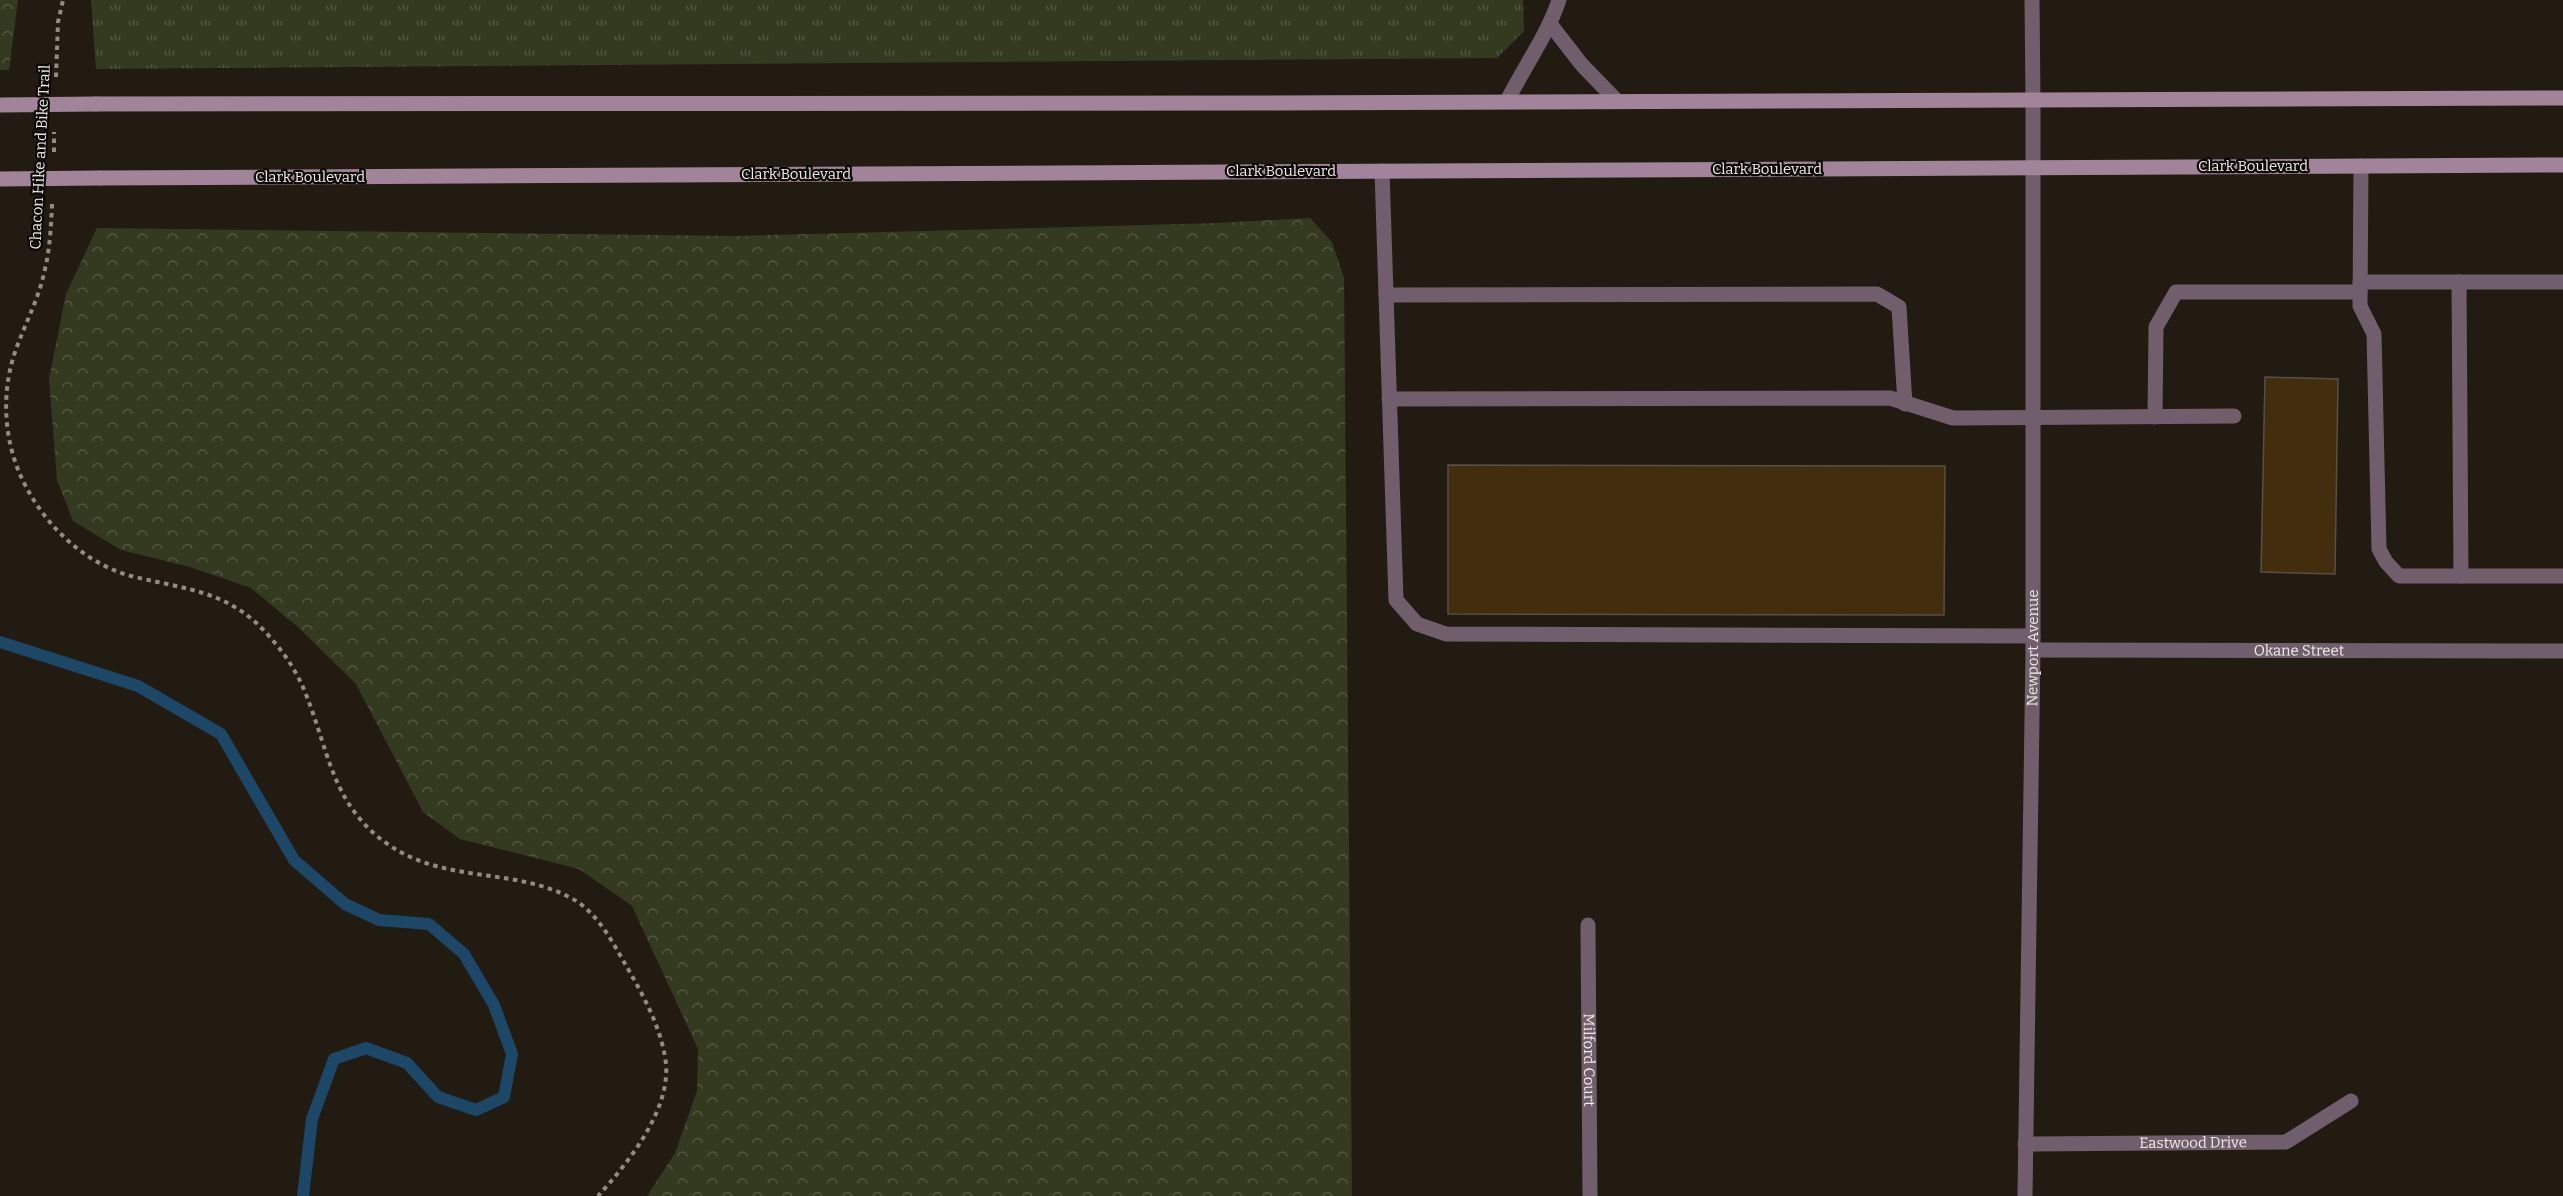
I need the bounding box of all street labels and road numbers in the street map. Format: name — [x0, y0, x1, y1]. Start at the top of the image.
street label: Chacon Hike and Bike Trail — [26, 64, 54, 250]
street label: Clark Boulevard — [2198, 157, 2308, 175]
street label: Clark Boulevard — [1712, 160, 1822, 178]
street label: Clark Boulevard — [1226, 162, 1336, 180]
street label: Clark Boulevard — [741, 165, 851, 183]
street label: Clark Boulevard — [255, 168, 365, 186]
street label: Newport Avenue — [2023, 590, 2042, 707]
street label: Okane Street — [2254, 641, 2345, 660]
street label: Milford Court — [1580, 1013, 1598, 1107]
street label: Eastwood Drive — [2139, 1133, 2247, 1152]

